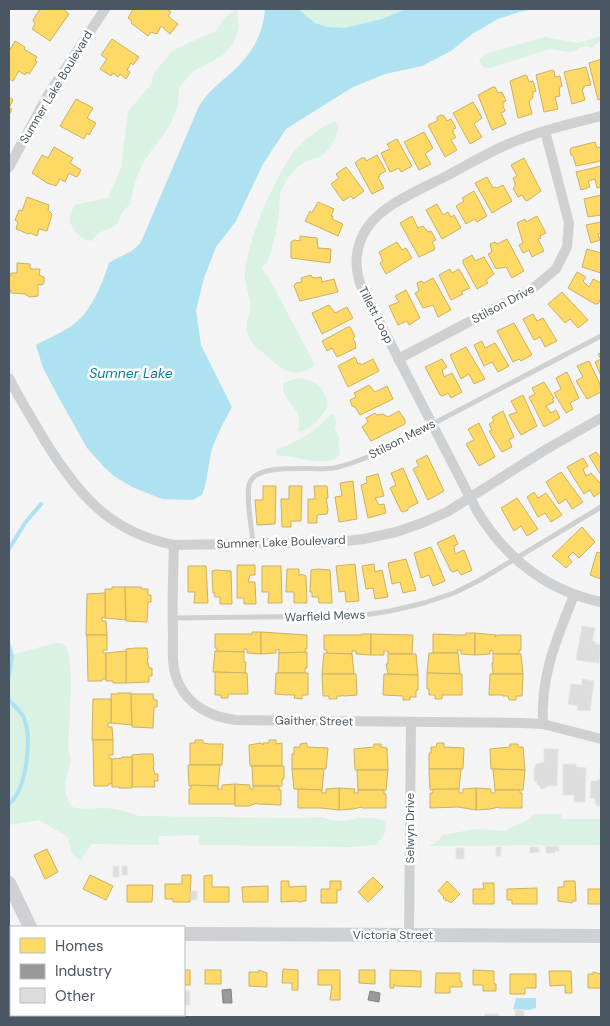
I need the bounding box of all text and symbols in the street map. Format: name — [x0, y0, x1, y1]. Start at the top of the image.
street label: Sumner Lake Boulevard — [16, 28, 96, 146]
street label: Stilson Drive — [469, 281, 537, 327]
street label: Tillett Loop — [355, 284, 397, 346]
water label: Sumner Lake — [89, 364, 173, 382]
street label: Stilson Mews — [366, 415, 438, 463]
street label: Sumner Lake Boulevard — [216, 532, 346, 552]
street label: Warfield Mews — [284, 607, 366, 625]
street label: Gaither Street — [275, 712, 354, 730]
street label: Selwyn Drive — [402, 792, 418, 863]
legend — [10, 926, 185, 1016]
street label: Victoria Street — [353, 927, 433, 943]
text: Homes — [55, 936, 104, 956]
text: Industry — [55, 961, 113, 981]
text: Other — [55, 986, 96, 1006]

